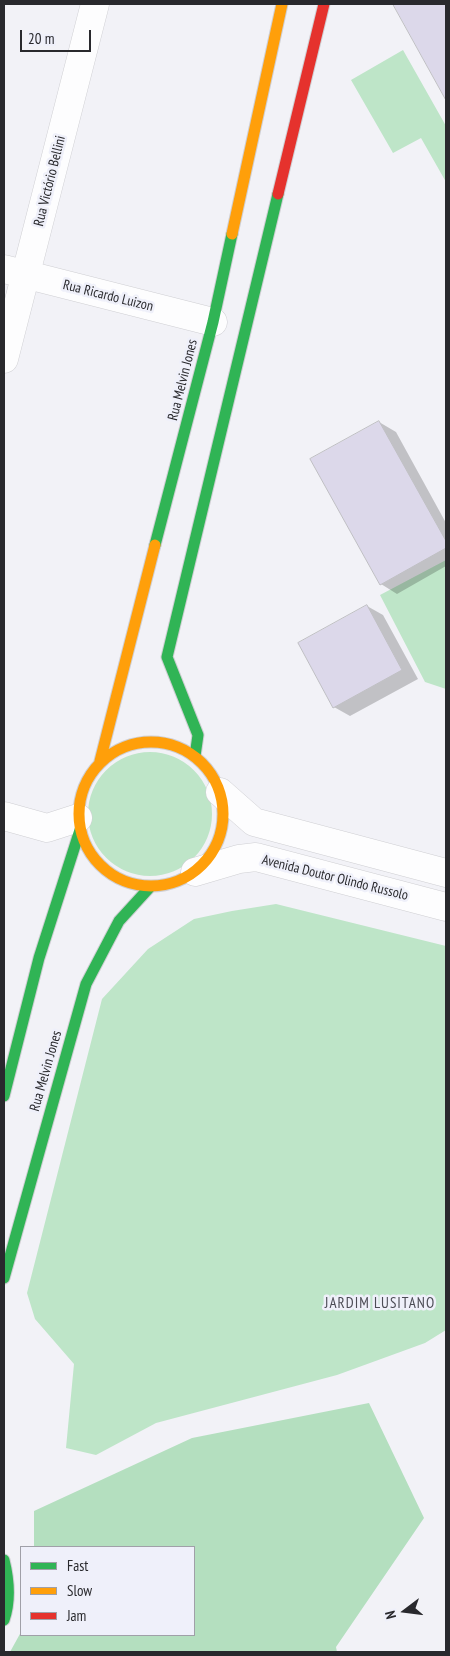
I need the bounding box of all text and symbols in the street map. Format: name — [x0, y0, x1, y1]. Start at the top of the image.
scale bar — [22, 20, 94, 52]
text: 20 m — [28, 29, 54, 48]
street label: Rua Victório Bellini — [31, 134, 69, 228]
street label: Rua Ricardo Luizon — [61, 277, 155, 315]
street label: Rua Melvin Jones — [165, 338, 201, 422]
street label: Avenida Doutor Olindo Russolo — [260, 852, 410, 904]
street label: Rua Melvin Jones — [26, 1029, 66, 1113]
district label: JARDIM LUSITANO — [323, 1295, 437, 1313]
legend — [20, 1546, 195, 1636]
text: Fast — [67, 1556, 88, 1575]
text: Slow — [67, 1581, 92, 1600]
north arrow — [380, 1586, 430, 1636]
text: Jam — [67, 1606, 86, 1625]
text: N — [381, 1609, 400, 1621]

